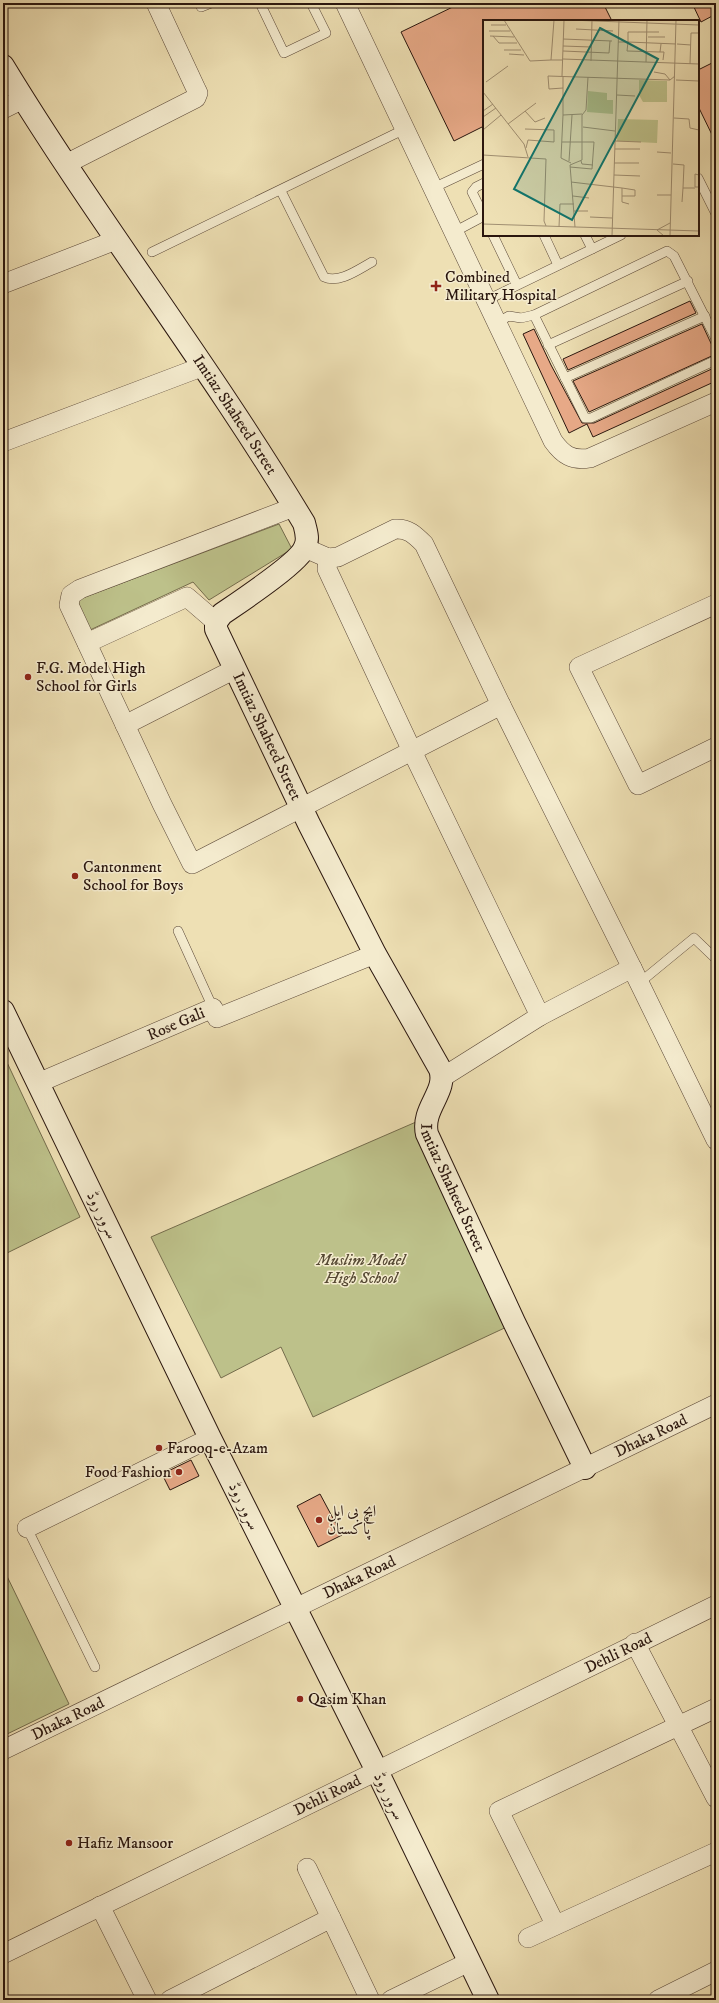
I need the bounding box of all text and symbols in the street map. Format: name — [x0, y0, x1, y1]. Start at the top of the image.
inset map — [483, 20, 699, 236]
place label: Combined Military Hospital — [445, 267, 557, 305]
marker: Combined Military Hospital — [430, 280, 442, 292]
street label: Imtiaz Shaheed Street — [188, 351, 282, 478]
place label: F.G. Model High School for Girls — [36, 658, 146, 696]
street label: Imtiaz Shaheed Street — [228, 669, 306, 803]
marker: F.G. Model High School for Girls — [23, 672, 33, 682]
place label: Cantonment School for Boys — [83, 857, 183, 895]
marker: Cantonment School for Boys — [70, 871, 80, 881]
street label: Rose Gali — [144, 1003, 208, 1045]
street label: Imtiaz Shaheed Street — [416, 1123, 490, 1255]
street label: سرور روڈ — [82, 1188, 122, 1242]
park label: Muslim Model High School — [316, 1250, 407, 1288]
street label: Dhaka Road — [611, 1410, 690, 1462]
place label: Farooq-e-Azam — [167, 1438, 268, 1458]
marker: Farooq-e-Azam — [154, 1443, 164, 1453]
place label: Food Fashion — [85, 1462, 172, 1482]
marker: Food Fashion — [174, 1467, 184, 1477]
street label: سرور روڈ — [224, 1479, 264, 1533]
place label: ایچ بی ایل پاکستان — [327, 1501, 376, 1540]
marker: ایچ بی ایل پاکستان — [314, 1515, 324, 1525]
street label: Dhaka Road — [320, 1551, 399, 1603]
street label: Dehli Road — [581, 1628, 655, 1678]
place label: Qasim Khan — [308, 1689, 387, 1709]
street label: Dhaka Road — [28, 1692, 107, 1745]
marker: Qasim Khan — [295, 1694, 305, 1704]
street label: سرور روڈ — [369, 1769, 409, 1823]
street label: Dehli Road — [290, 1770, 364, 1820]
place label: Hafiz Mansoor — [77, 1833, 173, 1853]
marker: Hafiz Mansoor — [64, 1838, 74, 1848]

